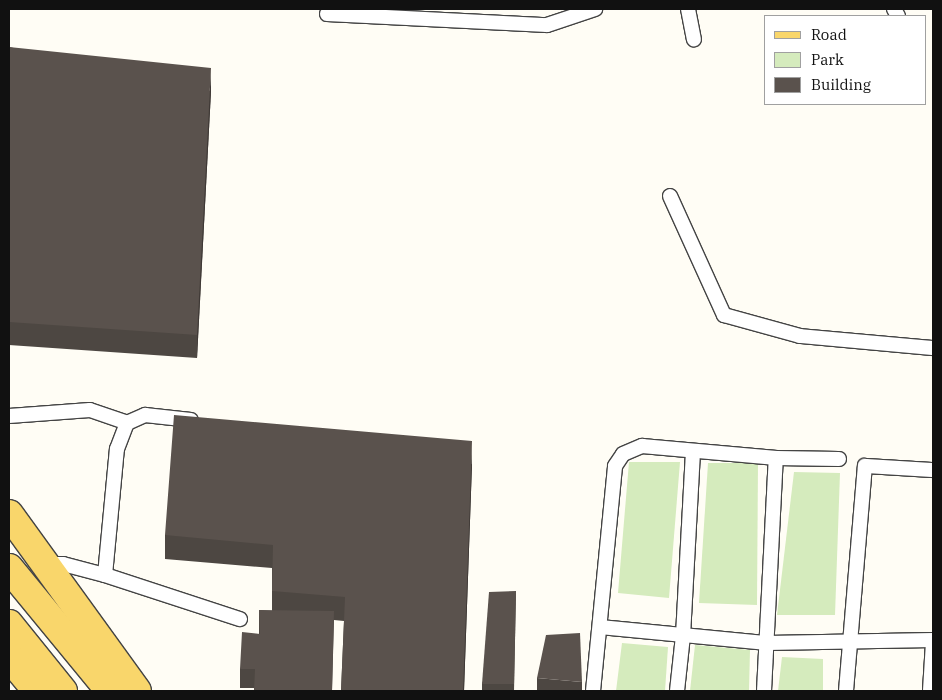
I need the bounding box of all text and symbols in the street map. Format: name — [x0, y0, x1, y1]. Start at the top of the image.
legend — [764, 15, 927, 105]
text: Road — [811, 25, 847, 44]
text: Park — [811, 50, 844, 69]
text: Building — [811, 75, 871, 94]

